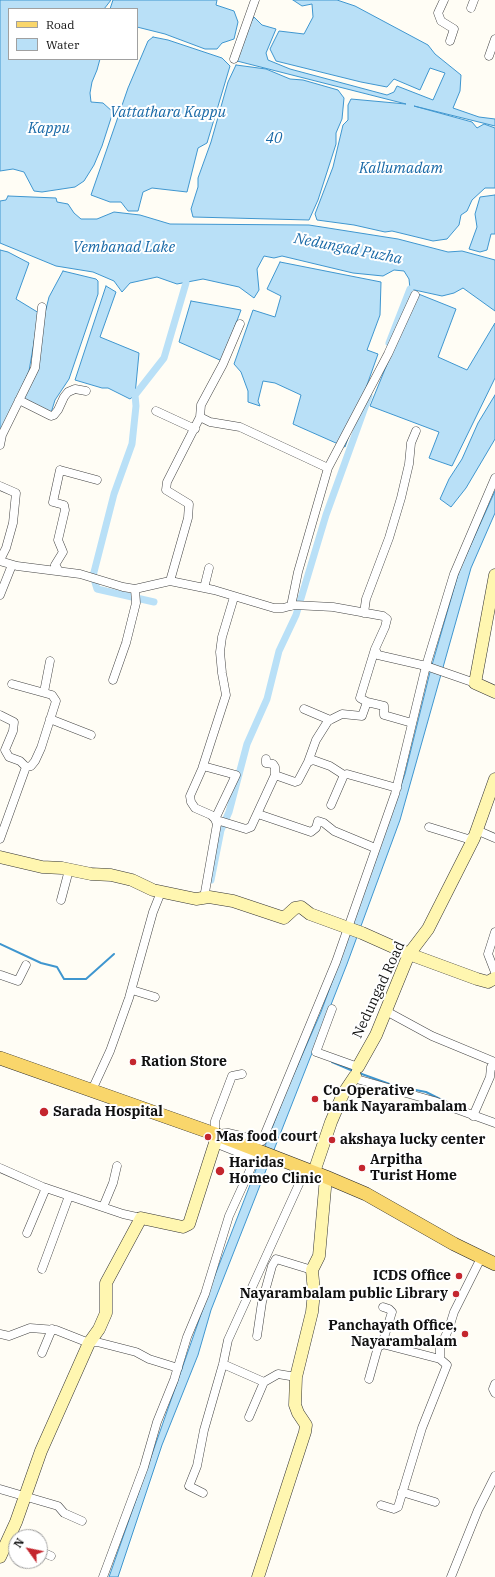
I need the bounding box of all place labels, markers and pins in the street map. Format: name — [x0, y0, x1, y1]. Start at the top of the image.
place label: Ration Store — [141, 1054, 227, 1070]
marker: Ration Store — [128, 1057, 138, 1067]
place label: Co-Operative bank Nayarambalam — [323, 1083, 467, 1116]
marker: Co-Operative bank Nayarambalam — [310, 1094, 320, 1104]
place label: Sarada Hospital — [53, 1104, 163, 1120]
marker: Sarada Hospital — [38, 1106, 50, 1118]
place label: Mas food court — [216, 1129, 318, 1145]
marker: Mas food court — [203, 1132, 213, 1142]
place label: akshaya lucky center — [340, 1132, 485, 1148]
marker: akshaya lucky center — [327, 1135, 337, 1145]
place label: Arpitha Turist Home — [370, 1152, 457, 1184]
place label: Haridas Homeo Clinic — [229, 1155, 321, 1188]
marker: Arpitha Turist Home — [357, 1163, 367, 1173]
marker: Haridas Homeo Clinic — [214, 1165, 226, 1177]
place label: ICDS Office — [373, 1268, 451, 1284]
marker: ICDS Office — [454, 1271, 464, 1281]
place label: Nayarambalam public Library — [240, 1286, 448, 1302]
marker: Nayarambalam public Library — [451, 1289, 461, 1299]
place label: Panchayath Office, Nayarambalam — [328, 1318, 457, 1350]
marker: Panchayath Office, Nayarambalam — [460, 1329, 470, 1339]

